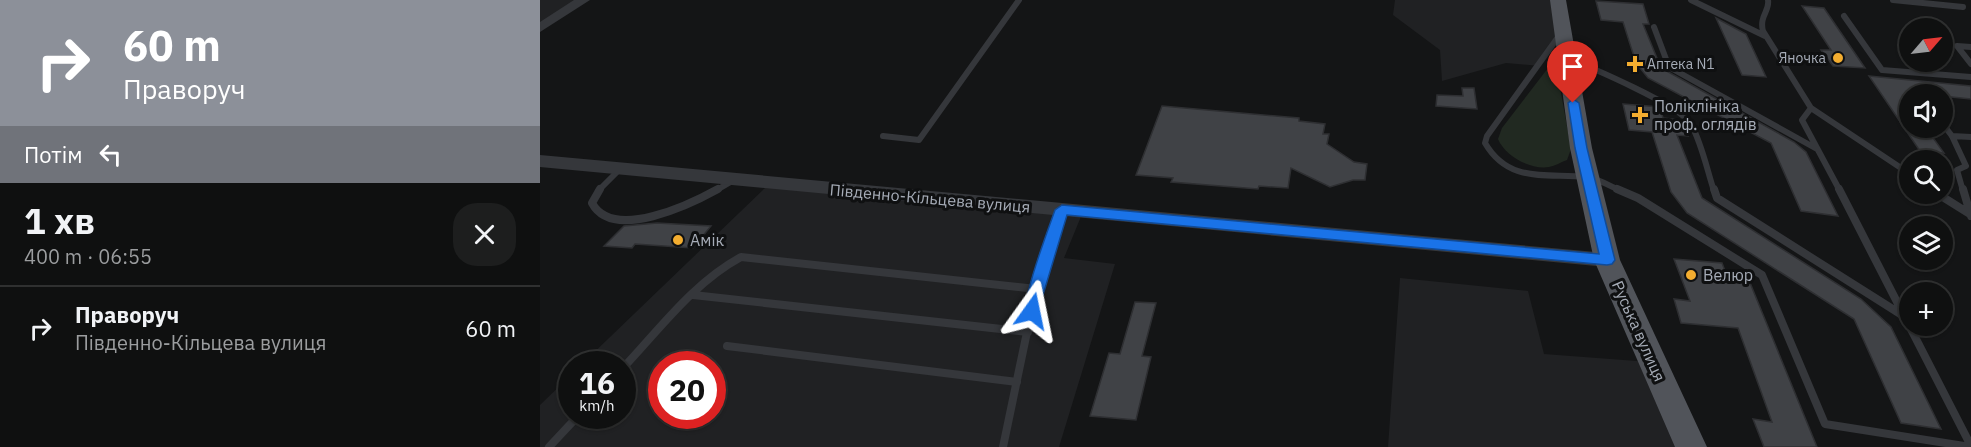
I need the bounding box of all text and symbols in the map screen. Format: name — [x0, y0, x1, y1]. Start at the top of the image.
text: 60 m — [123, 18, 221, 73]
north arrow — [1899, 18, 1953, 72]
map controls — [1899, 18, 1953, 336]
icon: right — [24, 24, 102, 102]
pin — [1547, 41, 1598, 103]
place label: Яночка — [1778, 49, 1827, 67]
icon: arrive — [1556, 50, 1589, 83]
marker: Яночка — [1831, 51, 1845, 65]
place label: Аптека N1 — [1647, 55, 1715, 73]
marker: Аптека N1 — [1628, 57, 1642, 71]
text: Праворуч — [123, 71, 246, 106]
button: sound — [1899, 84, 1953, 138]
place label: Поліклініка проф. оглядів — [1654, 96, 1757, 134]
marker: Поліклініка проф. оглядів — [1631, 106, 1649, 124]
icon: left — [94, 138, 127, 171]
text: Потім — [24, 140, 82, 169]
button: search — [1899, 150, 1953, 204]
street label: Південно-Кільцева вулиця — [829, 179, 1031, 217]
text: 1 хв — [24, 197, 95, 244]
button: close — [453, 203, 516, 266]
button: layers — [1899, 216, 1953, 270]
place label: Амік — [690, 230, 724, 250]
marker: Амік — [671, 233, 685, 247]
text: 400 m · 06:55 — [24, 243, 152, 270]
place label: Велюр — [1703, 265, 1753, 285]
marker: Велюр — [1684, 268, 1698, 282]
street label: Руська вулиця — [1608, 278, 1670, 384]
position arrow — [1000, 279, 1064, 343]
button: + — [1899, 282, 1953, 336]
text: Праворуч — [75, 300, 179, 329]
icon: right — [24, 312, 57, 345]
text: 60 m — [465, 314, 516, 343]
text: Південно-Кільцева вулиця — [75, 329, 326, 356]
speed limit sign: 20 — [648, 351, 726, 429]
text: 16 — [579, 363, 615, 402]
text: km/h — [579, 396, 615, 415]

